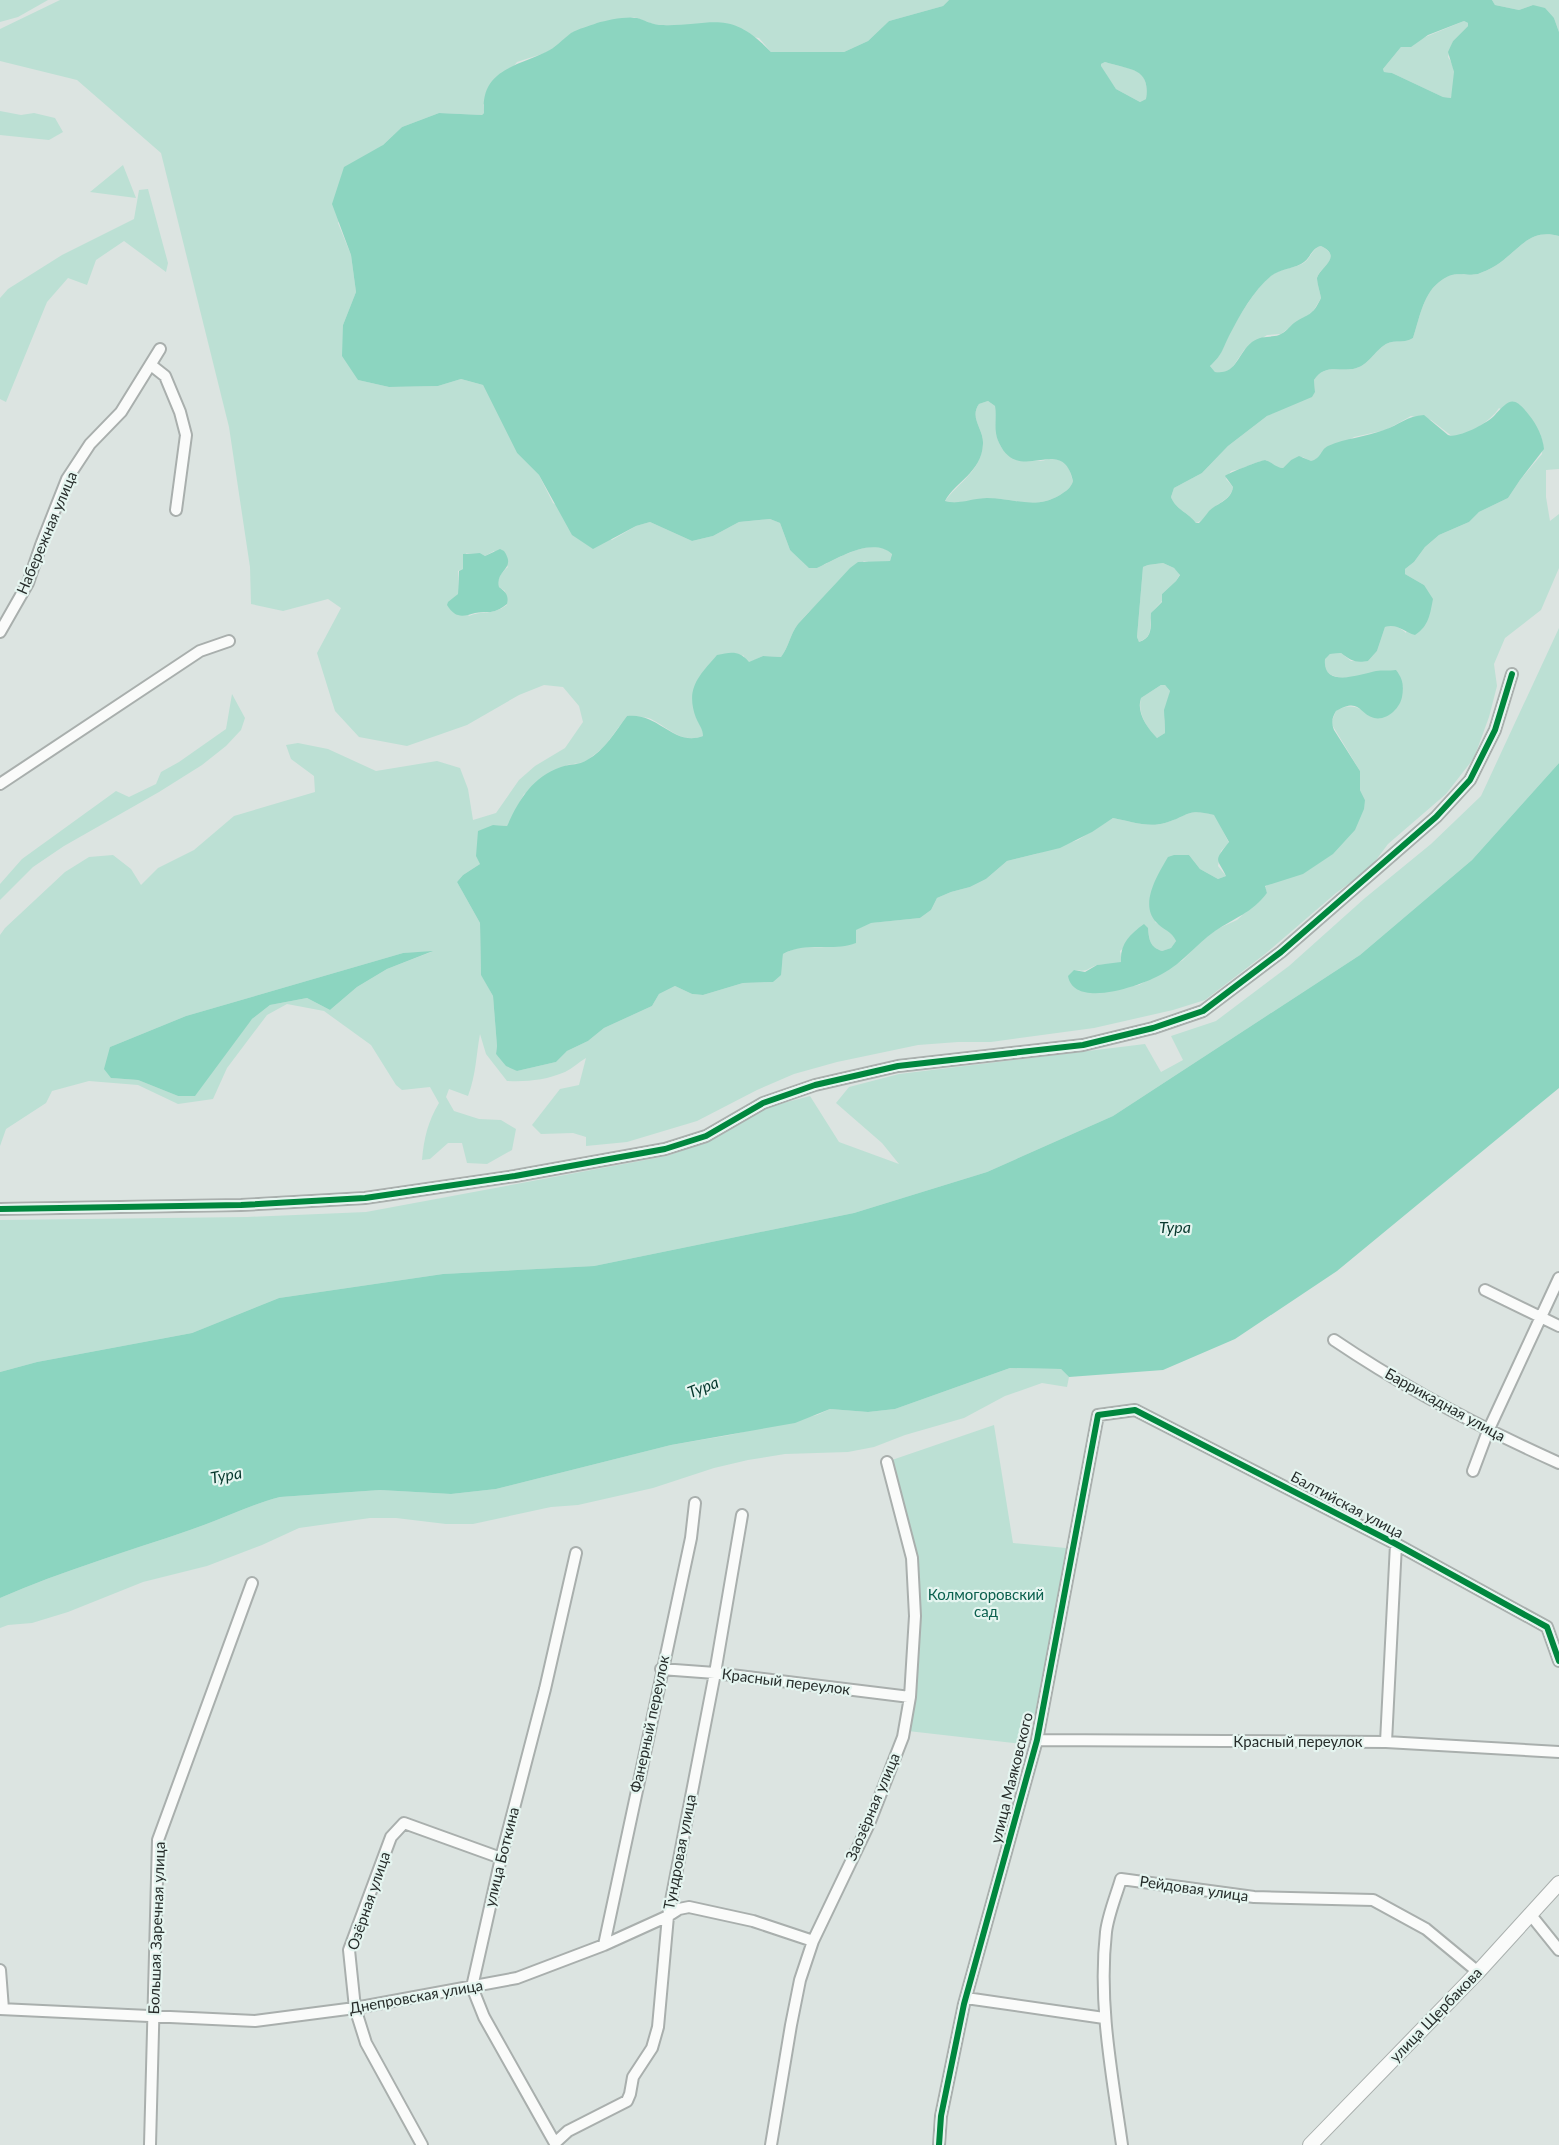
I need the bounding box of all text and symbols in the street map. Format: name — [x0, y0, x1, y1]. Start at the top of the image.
street label: Набережная улица — [12, 469, 80, 597]
water label: Тура — [1159, 1217, 1191, 1236]
street label: Баррикадная улица — [1382, 1364, 1509, 1445]
water label: Тура — [685, 1372, 721, 1401]
water label: Тура — [209, 1462, 243, 1487]
street label: Балтийская улица — [1288, 1467, 1407, 1541]
park label: Колмогоровский сад — [928, 1585, 1044, 1620]
street label: Фанерный переулок — [626, 1653, 672, 1794]
street label: Красный переулок — [721, 1664, 852, 1698]
street label: улица Маяковского — [986, 1710, 1036, 1845]
street label: Красный переулок — [1233, 1732, 1363, 1750]
street label: Заозёрная улица — [841, 1750, 903, 1863]
street label: Тундровая улица — [659, 1793, 699, 1911]
street label: улица Боткина — [480, 1805, 522, 1908]
street label: Большая Заречная улица — [144, 1841, 168, 2015]
street label: Озёрная улица — [343, 1849, 393, 1952]
street label: Рейдовая улица — [1138, 1871, 1250, 1905]
street label: улица Щербакова — [1386, 1963, 1485, 2065]
street label: Днепровская улица — [348, 1975, 484, 2017]

